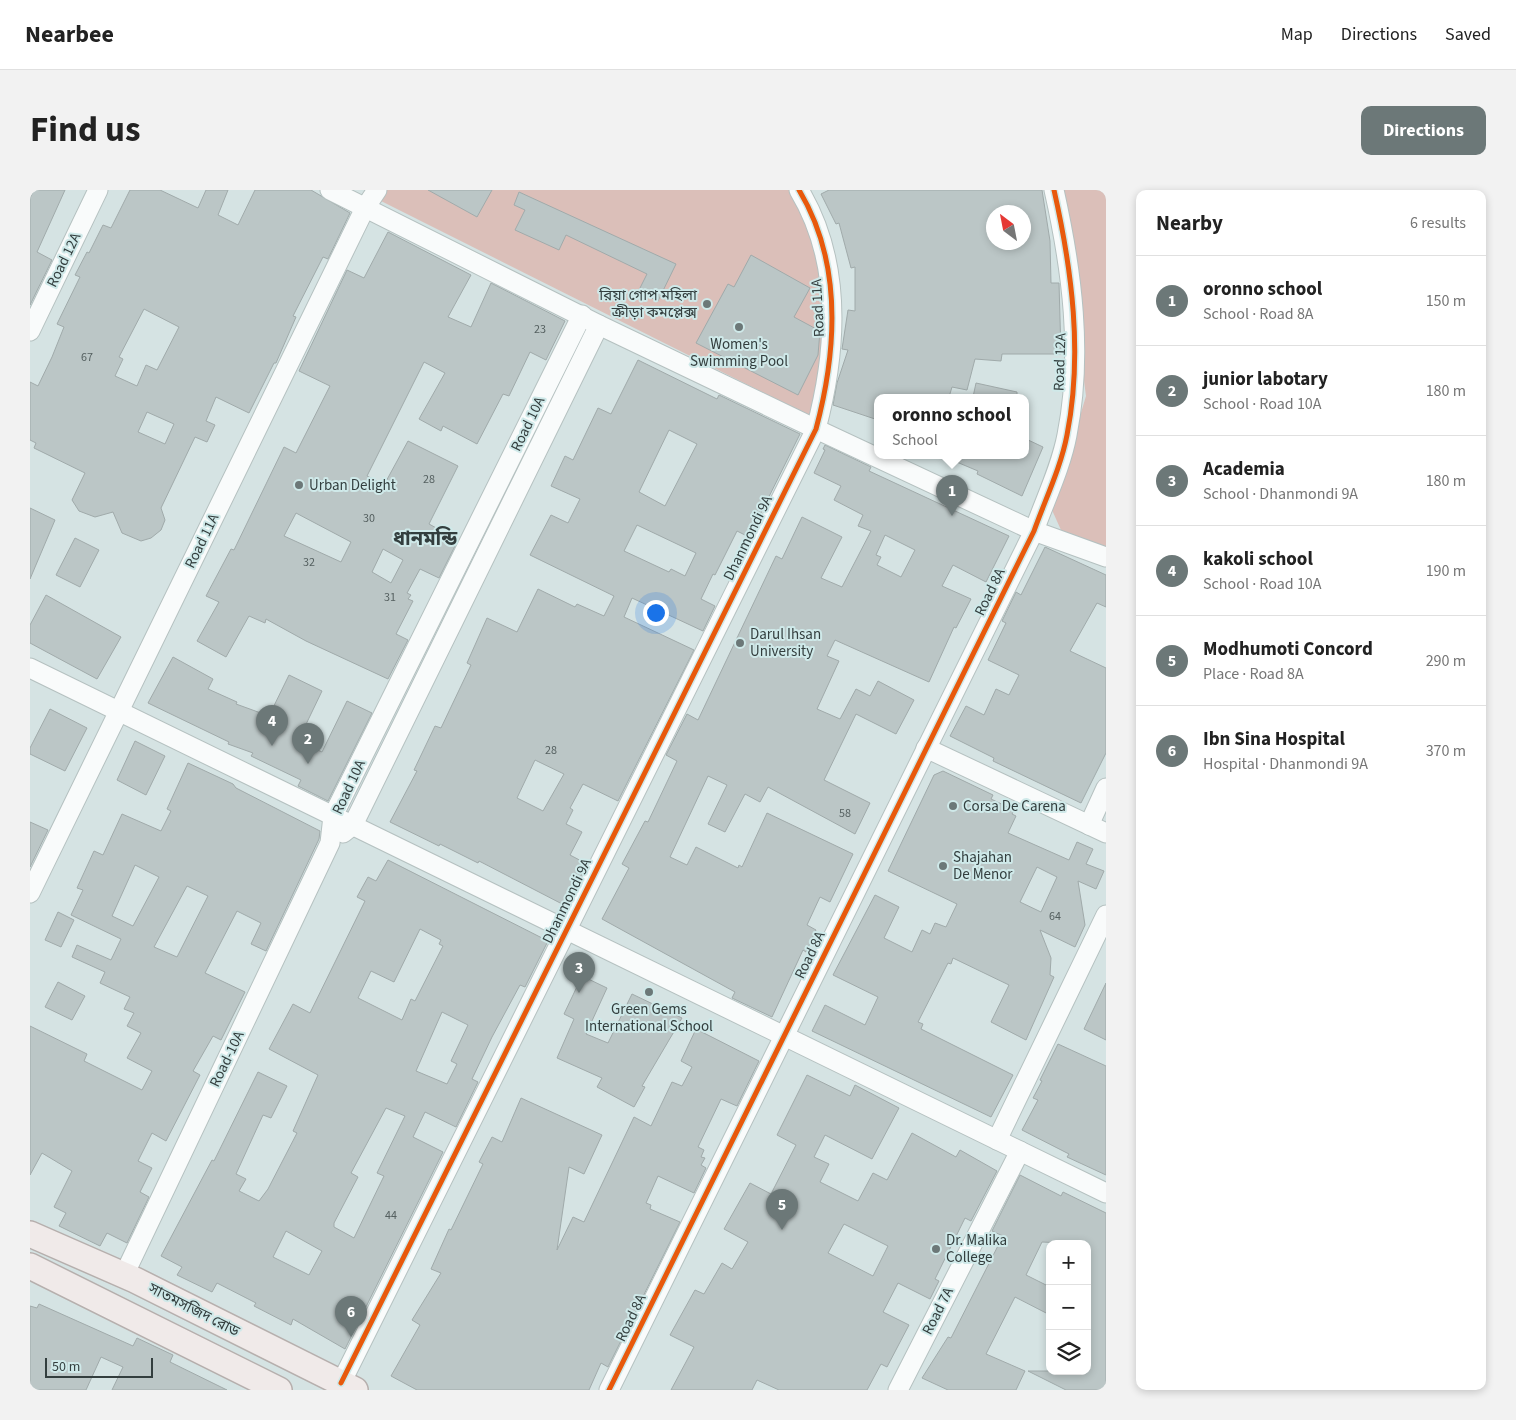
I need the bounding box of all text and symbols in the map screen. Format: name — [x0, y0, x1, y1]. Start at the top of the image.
text: Nearbee — [25, 17, 114, 52]
text: Map — [1281, 22, 1313, 47]
text: Directions — [1341, 22, 1417, 47]
text: Saved — [1445, 22, 1491, 47]
text: Find us — [30, 105, 140, 155]
button: Directions — [1361, 106, 1486, 155]
north arrow — [986, 205, 1031, 250]
text: Nearby — [1156, 208, 1223, 238]
text: 6 results — [1410, 212, 1466, 234]
street label: Road 12A — [42, 228, 87, 291]
text: oronno school — [1203, 276, 1322, 303]
street label: Road 11A — [806, 278, 830, 338]
place label: রিয়া গোপ মহিলা ক্রীড়া কমপ্লেক্স — [598, 285, 698, 323]
text: 1 — [1168, 290, 1176, 312]
text: 150 m — [1426, 290, 1466, 312]
marker: রিয়া গোপ মহিলা ক্রীড়া কমপ্লেক্স — [701, 298, 713, 310]
text: School · Road 8A — [1203, 303, 1314, 325]
house number: 23 — [534, 321, 546, 338]
marker: Women's Swimming Pool — [733, 321, 745, 333]
street label: Road 12A — [1048, 332, 1072, 391]
place label: Women's Swimming Pool — [690, 334, 788, 372]
house number: 67 — [81, 349, 93, 366]
text: junior labotary — [1203, 366, 1328, 393]
text: 2 — [1168, 380, 1176, 402]
text: 180 m — [1426, 380, 1466, 402]
street label: Road 10A — [506, 392, 551, 455]
text: School · Road 10A — [1203, 393, 1321, 415]
popup — [874, 394, 1029, 459]
text: oronno school — [892, 402, 1011, 429]
text: School — [892, 429, 938, 451]
text: Academia — [1203, 456, 1285, 483]
text: 3 — [1168, 470, 1176, 492]
text: 180 m — [1426, 470, 1466, 492]
house number: 28 — [423, 471, 435, 488]
place label: Urban Delight — [309, 475, 396, 496]
pin: 1 — [936, 475, 968, 516]
marker: Urban Delight — [293, 479, 305, 491]
text: School · Dhanmondi 9A — [1203, 483, 1358, 505]
street label: Dhanmondi 9A — [718, 491, 778, 584]
street label: Road 11A — [180, 509, 225, 572]
house number: 30 — [363, 510, 375, 527]
district label: ধানমন্ডি — [393, 525, 458, 553]
text: kakoli school — [1203, 546, 1313, 573]
house number: 32 — [303, 554, 315, 571]
text: 4 — [1168, 560, 1176, 582]
text: 190 m — [1426, 560, 1466, 582]
street label: Road 8A — [969, 564, 1011, 619]
text: School · Road 10A — [1203, 573, 1321, 595]
house number: 31 — [384, 589, 396, 606]
your location — [643, 600, 669, 626]
place label: Darul Ihsan University — [750, 624, 821, 662]
text: Modhumoti Concord — [1203, 636, 1373, 663]
marker: Darul Ihsan University — [734, 637, 746, 649]
text: 5 — [1168, 650, 1176, 672]
text: 290 m — [1426, 650, 1466, 672]
text: Place · Road 8A — [1203, 663, 1304, 685]
pin: 4 — [256, 705, 288, 746]
pin: 2 — [292, 723, 324, 764]
text: Ibn Sina Hospital — [1203, 726, 1345, 753]
text: 6 — [1168, 740, 1176, 762]
text: 370 m — [1426, 740, 1466, 762]
house number: 28 — [545, 742, 557, 759]
text: Hospital · Dhanmondi 9A — [1203, 753, 1368, 775]
street label: Road 10A — [327, 755, 371, 818]
place label: Corsa De Carena — [963, 796, 1066, 817]
marker: Corsa De Carena — [947, 800, 959, 812]
house number: 58 — [839, 805, 851, 822]
place label: Shajahan De Menor — [953, 847, 1013, 885]
street label: Dhanmondi 9A — [537, 854, 597, 947]
marker: Shajahan De Menor — [937, 860, 949, 872]
house number: 64 — [1049, 908, 1061, 925]
street label: Road 8A — [789, 927, 831, 982]
pin: 3 — [563, 952, 595, 993]
marker: Green Gems International School — [643, 986, 655, 998]
place label: Green Gems International School — [585, 999, 713, 1037]
street label: Road-10A — [204, 1027, 250, 1091]
pin: 5 — [766, 1189, 798, 1230]
house number: 44 — [385, 1207, 397, 1224]
place label: Dr. Malika College — [946, 1230, 1007, 1268]
map controls — [1046, 1240, 1091, 1375]
button: + — [1046, 1240, 1091, 1285]
marker: Dr. Malika College — [930, 1243, 942, 1255]
street label: সাতমসজিদ রোড — [144, 1278, 243, 1342]
street label: Road 7A — [917, 1283, 959, 1338]
button: − — [1046, 1285, 1091, 1330]
street label: Road 8A — [610, 1290, 652, 1345]
pin: 6 — [335, 1296, 367, 1337]
button: layers — [1046, 1330, 1091, 1375]
scale bar — [45, 1355, 152, 1378]
text: 50 m — [52, 1357, 80, 1377]

